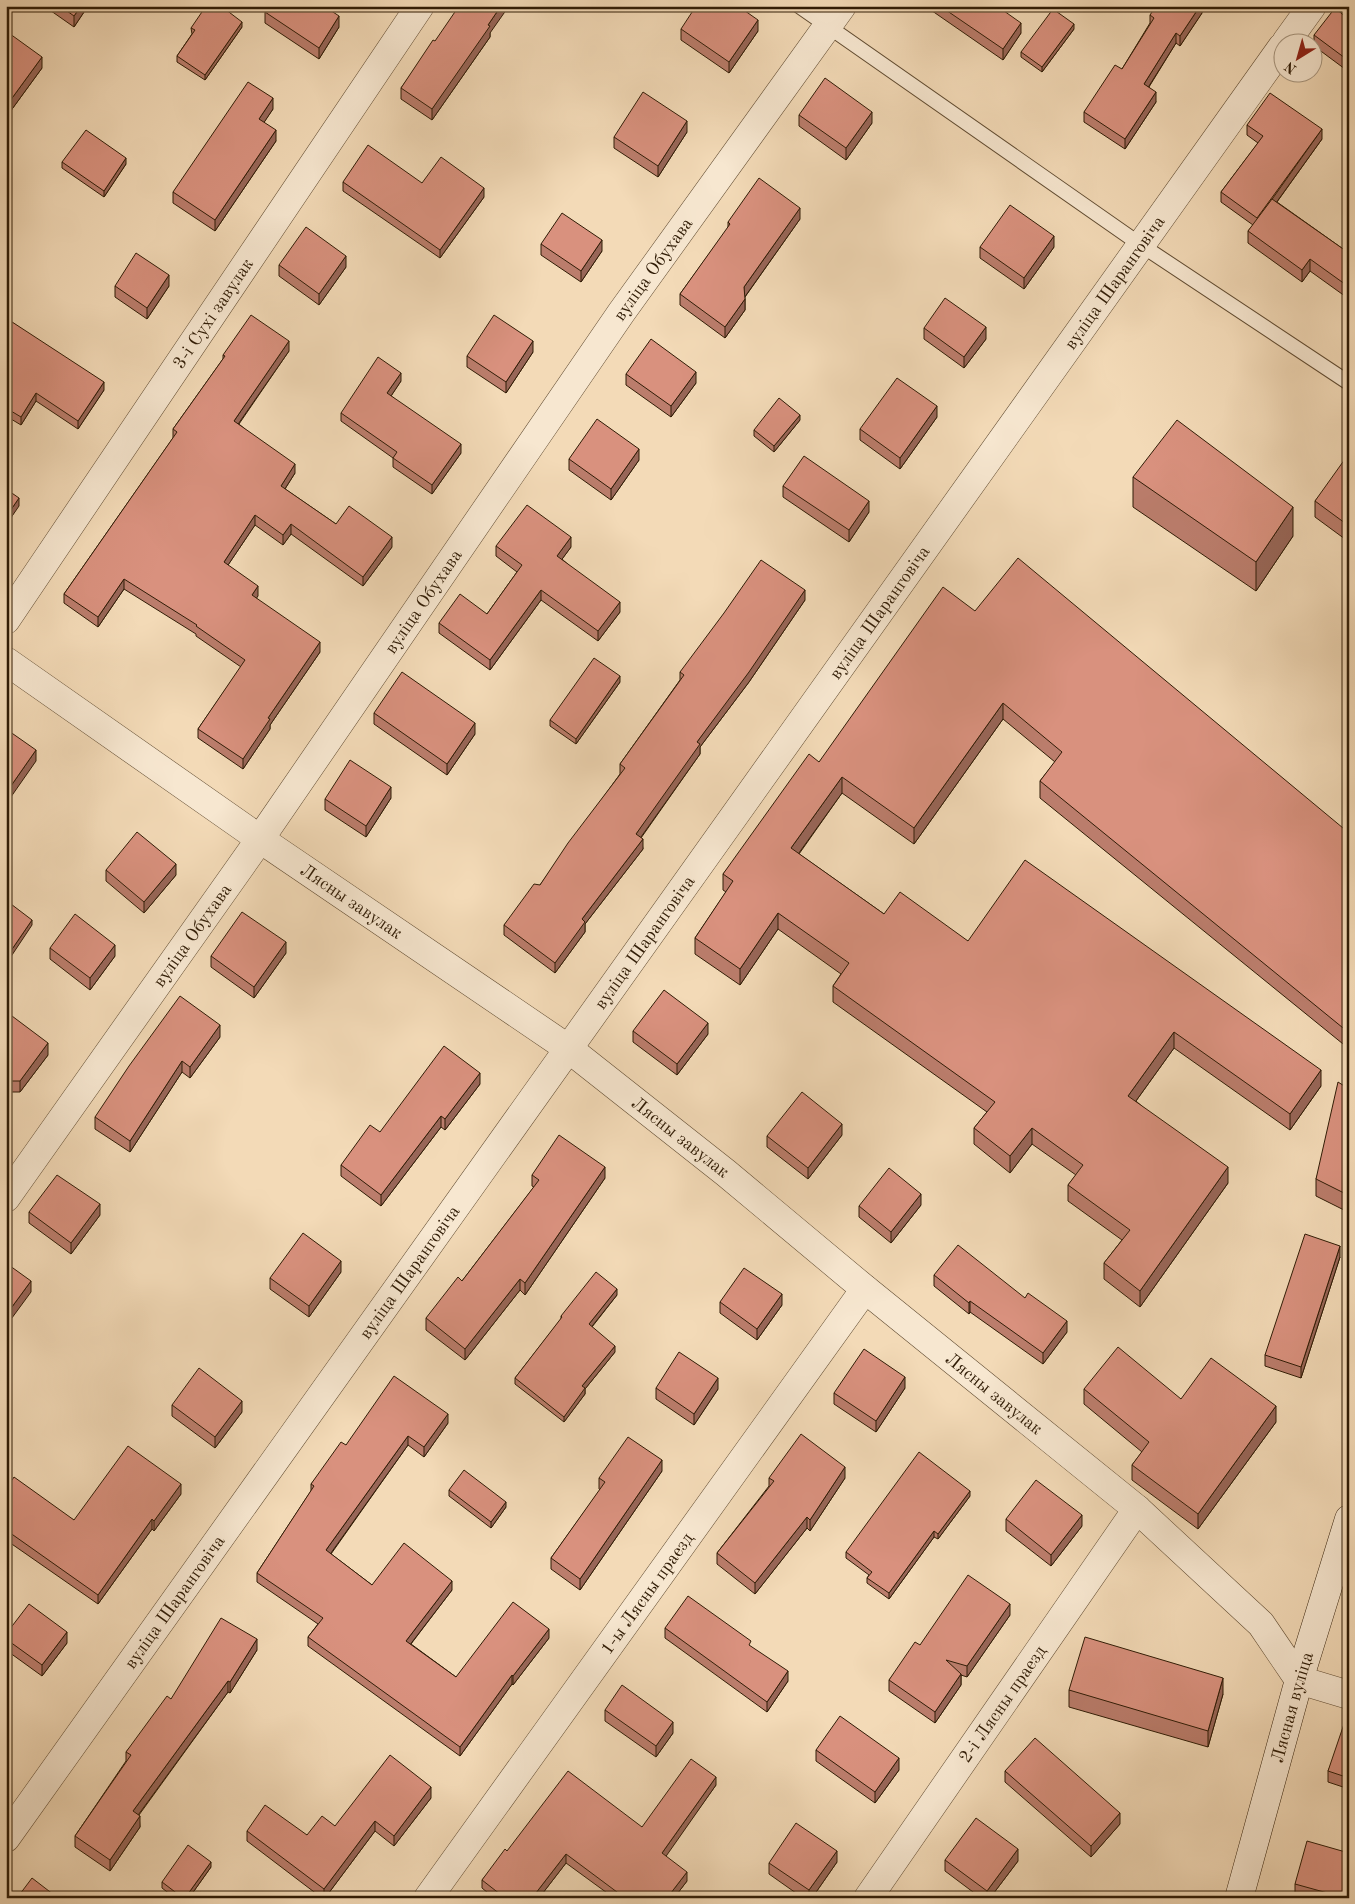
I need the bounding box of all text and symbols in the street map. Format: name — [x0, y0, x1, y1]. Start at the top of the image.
north arrow — [1272, 32, 1322, 82]
text: N — [1282, 59, 1299, 76]
street label: вуліца Шаранговіча — [1062, 213, 1169, 353]
street label: вуліца Обухава — [611, 215, 696, 324]
street label: 3-і Сухі завулак — [170, 255, 257, 372]
street label: вуліца Шаранговіча — [827, 543, 934, 683]
street label: вуліца Обухава — [382, 547, 466, 657]
street label: Лясны завулак — [297, 861, 405, 943]
street label: вуліца Шаранговіча — [592, 873, 699, 1013]
street label: вуліца Обухава — [150, 881, 235, 991]
street label: Лясны завулак — [628, 1094, 732, 1182]
street label: вуліца Шаранговіча — [357, 1202, 464, 1343]
street label: Лясны завулак — [942, 1350, 1045, 1439]
street label: 1-ы Лясны праезд — [598, 1530, 697, 1658]
street label: вуліца Шаранговіча — [122, 1532, 229, 1672]
street label: 2-і Лясны праезд — [956, 1642, 1050, 1766]
street label: Лясная вуліца — [1269, 1650, 1317, 1765]

